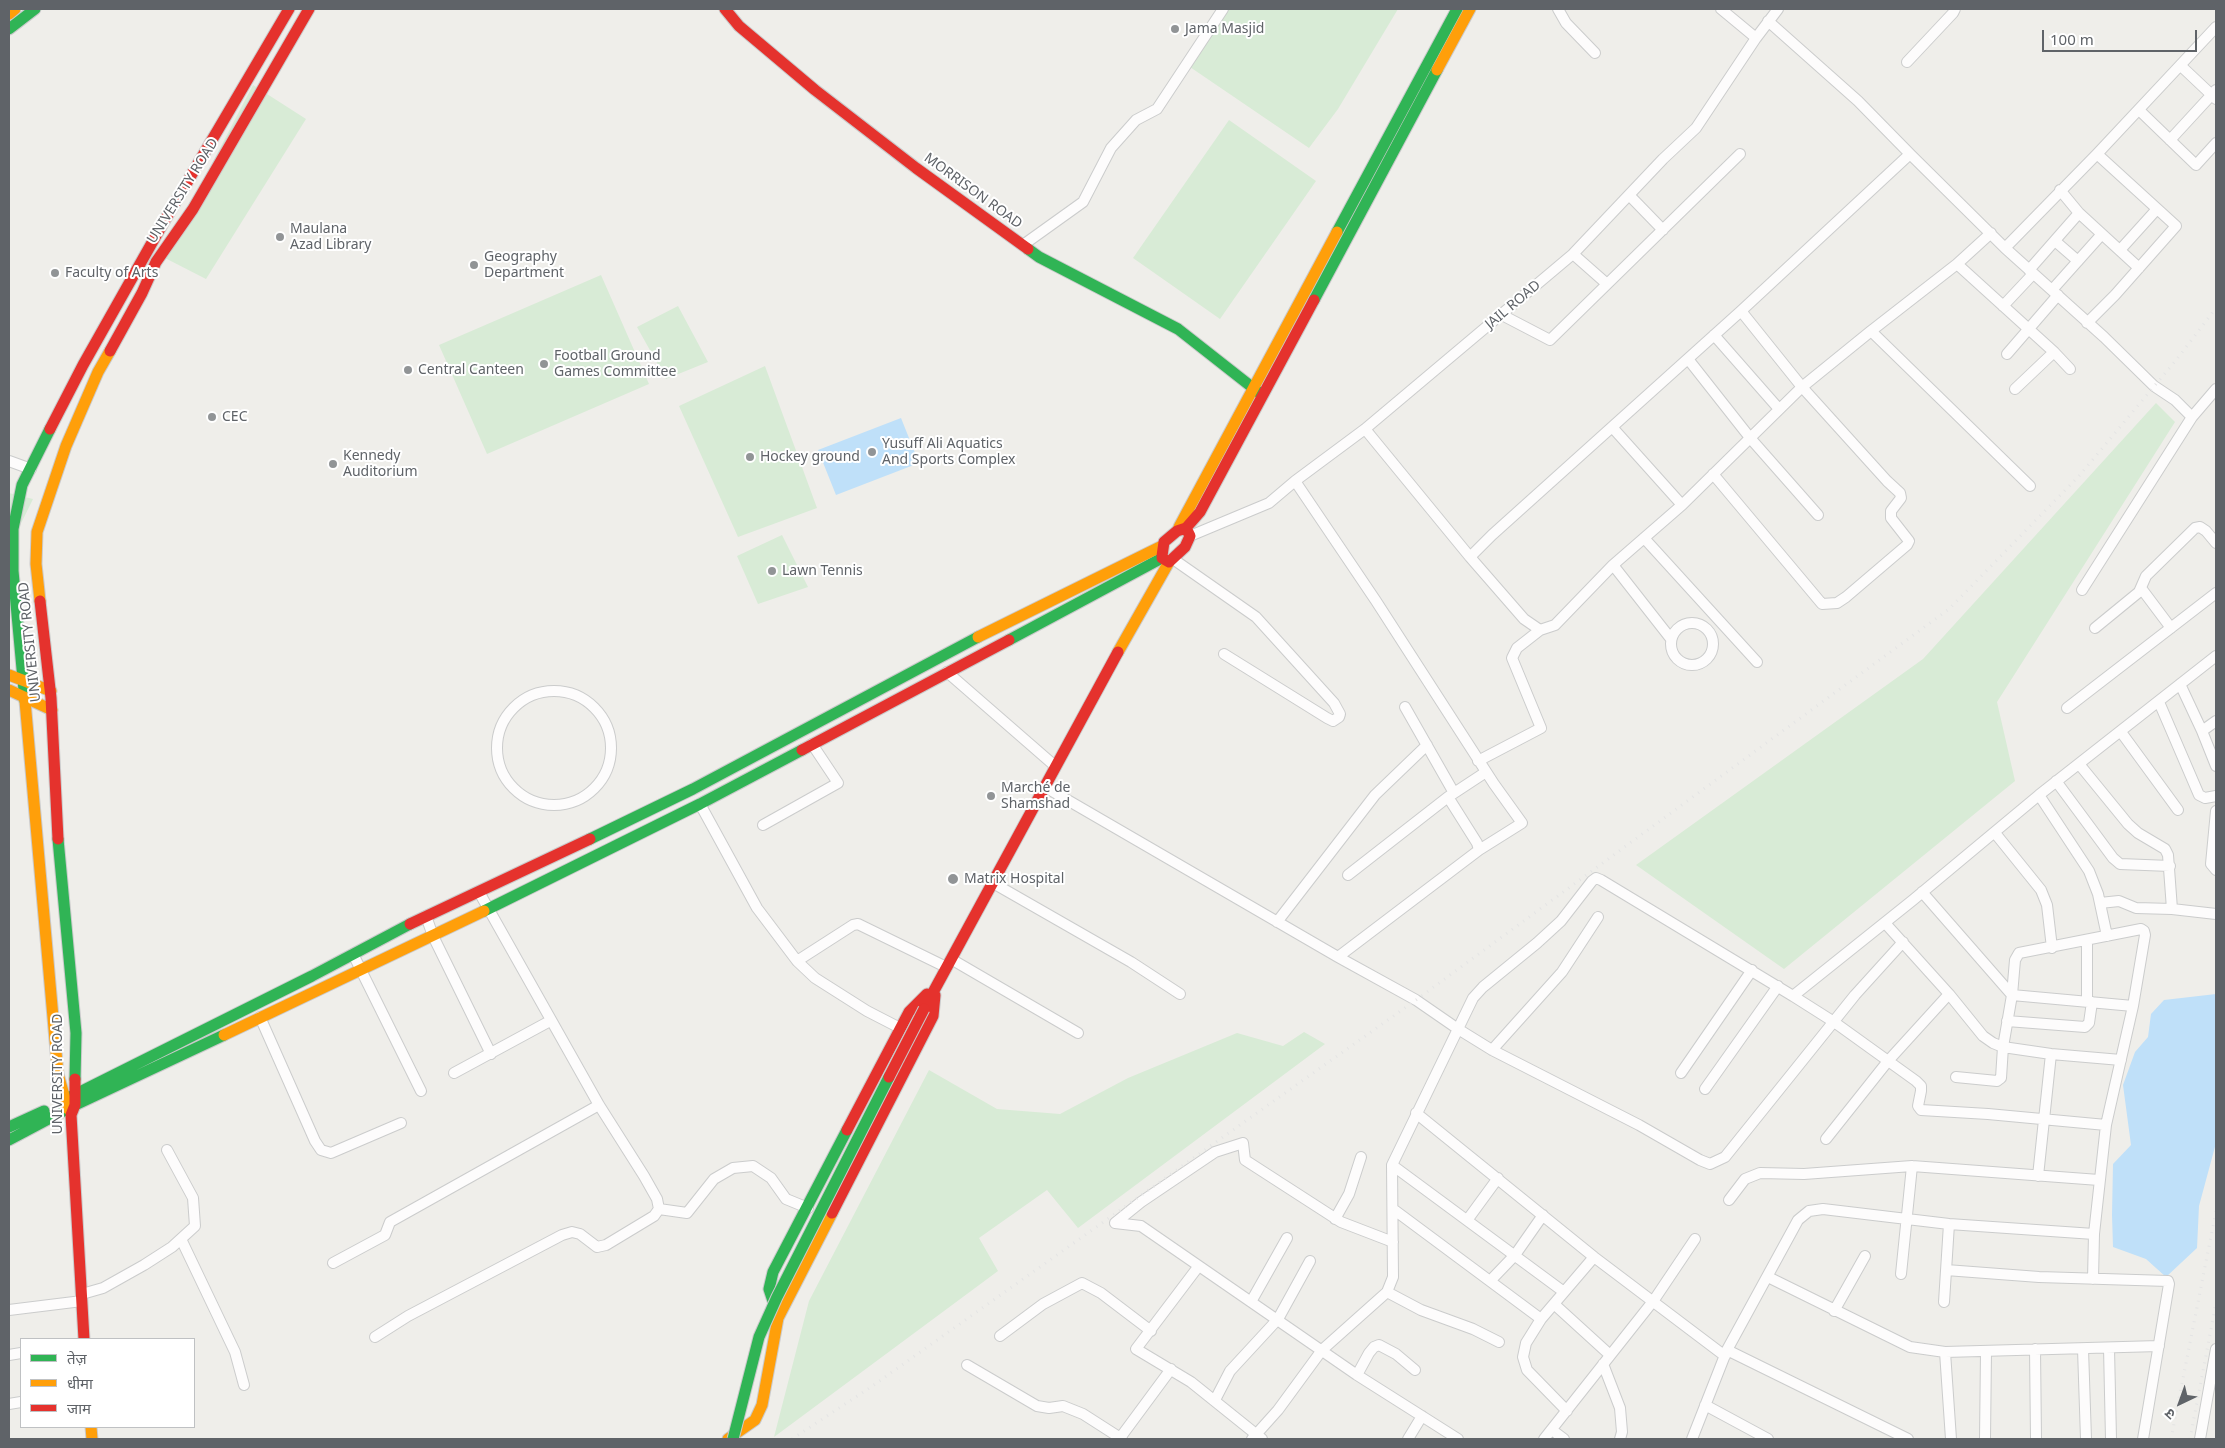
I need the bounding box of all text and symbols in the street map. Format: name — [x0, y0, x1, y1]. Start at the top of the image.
scale bar — [2045, 20, 2200, 52]
place label: Jama Masjid — [1185, 21, 1264, 37]
marker: Jama Masjid — [1169, 23, 1181, 35]
text: 100 m — [2050, 29, 2094, 49]
street label: UNIVERSITY ROAD — [144, 135, 222, 247]
street label: MORRISON ROAD — [921, 150, 1025, 232]
place label: Maulana Azad Library — [290, 221, 371, 253]
marker: Maulana Azad Library — [274, 231, 286, 243]
place label: Geography Department — [484, 249, 564, 282]
marker: Geography Department — [468, 259, 480, 271]
place label: Faculty of Arts — [65, 265, 158, 281]
marker: Faculty of Arts — [49, 267, 61, 279]
street label: JAIL ROAD — [1482, 277, 1544, 333]
place label: Football Ground Games Committee — [554, 348, 676, 381]
marker: Football Ground Games Committee — [538, 358, 550, 370]
place label: Central Canteen — [418, 362, 524, 378]
marker: Central Canteen — [402, 364, 414, 376]
place label: CEC — [222, 409, 247, 425]
marker: CEC — [206, 411, 218, 423]
place label: Yusuff Ali Aquatics And Sports Complex — [882, 436, 1015, 468]
marker: Yusuff Ali Aquatics And Sports Complex — [866, 446, 878, 458]
place label: Kennedy Auditorium — [343, 448, 417, 481]
place label: Hockey ground — [760, 449, 860, 465]
marker: Hockey ground — [744, 451, 756, 463]
marker: Kennedy Auditorium — [327, 458, 339, 470]
place label: Lawn Tennis — [782, 563, 863, 579]
marker: Lawn Tennis — [766, 565, 778, 577]
street label: UNIVERSITY ROAD — [15, 581, 45, 703]
place label: Marché de Shamshad — [1001, 780, 1070, 812]
marker: Marché de Shamshad — [985, 790, 997, 802]
place label: Matrix Hospital — [964, 871, 1064, 887]
marker: Matrix Hospital — [946, 872, 960, 886]
street label: UNIVERSITY ROAD — [50, 1014, 66, 1134]
legend — [20, 1338, 195, 1428]
text: तेज़ — [67, 1348, 87, 1368]
text: धीमा — [67, 1373, 93, 1393]
north arrow — [2155, 1378, 2205, 1428]
text: जाम — [67, 1398, 91, 1418]
text: उ — [2160, 1405, 2179, 1424]

